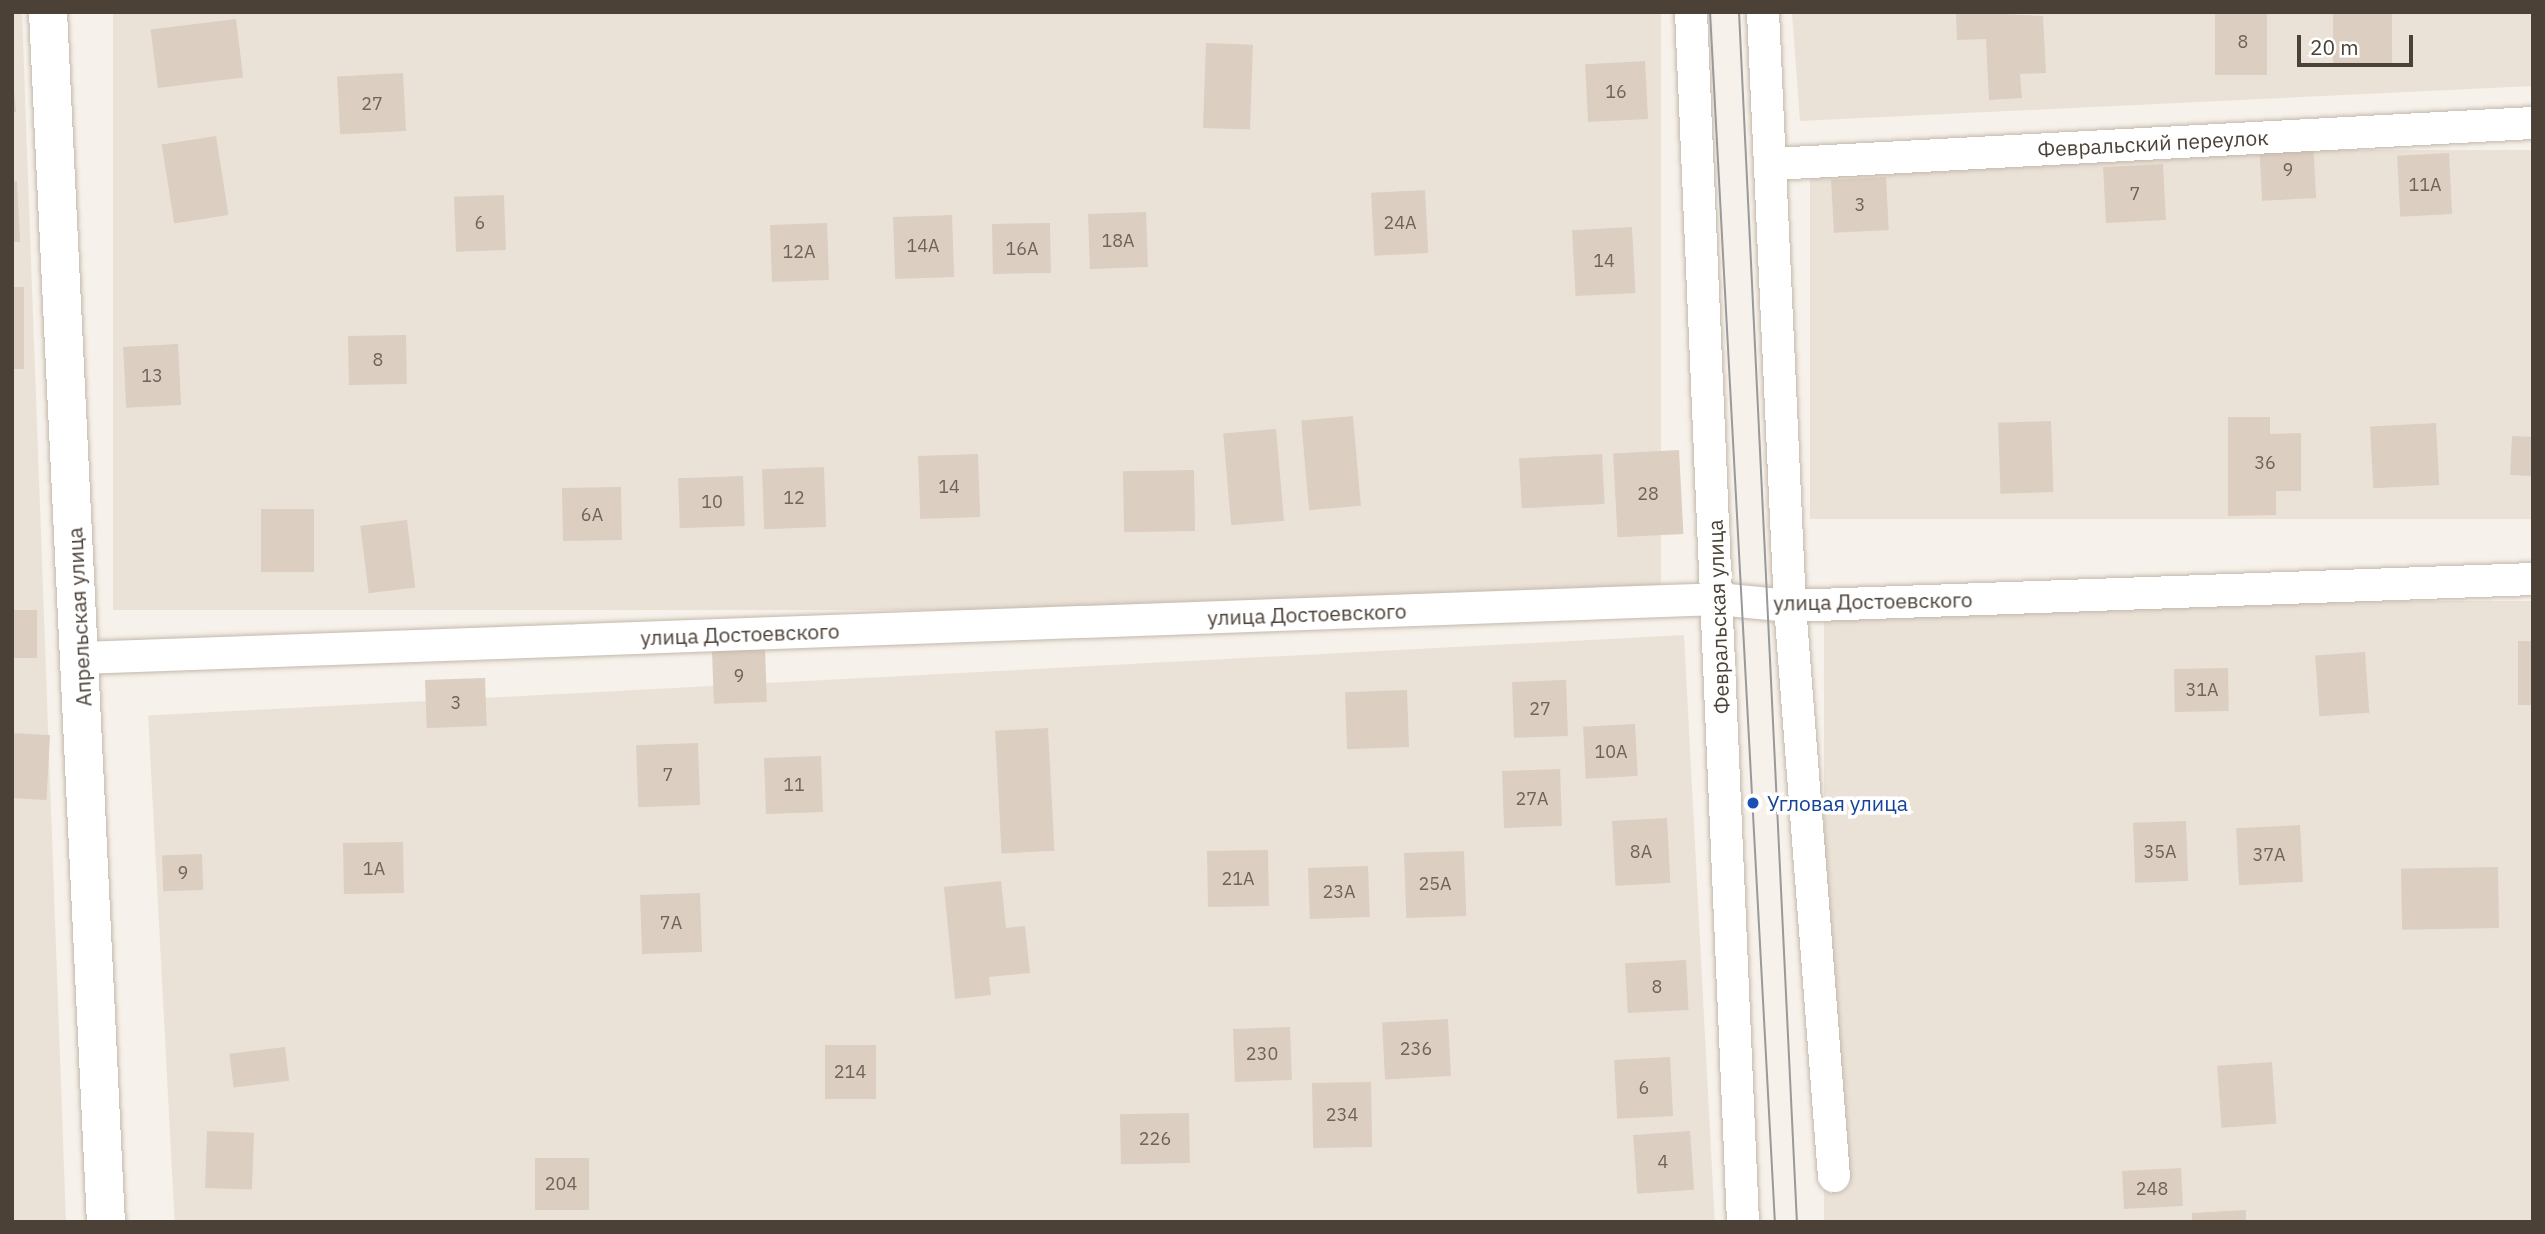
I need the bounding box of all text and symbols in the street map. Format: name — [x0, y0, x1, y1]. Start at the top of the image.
scale bar — [2300, 21, 2416, 65]
house number: 8 — [2238, 31, 2248, 53]
text: 20 m — [2310, 33, 2359, 61]
house number: 16 — [1605, 81, 1627, 103]
house number: 27 — [361, 93, 383, 115]
street label: Февральский переулок — [2037, 124, 2269, 162]
house number: 9 — [2283, 159, 2293, 181]
house number: 11А — [2408, 174, 2442, 196]
house number: 7 — [2130, 183, 2140, 205]
house number: 3 — [1855, 194, 1865, 216]
house number: 6 — [475, 212, 485, 234]
house number: 24А — [1383, 212, 1417, 234]
house number: 18А — [1101, 230, 1135, 252]
house number: 14А — [906, 235, 940, 257]
house number: 16А — [1005, 238, 1039, 260]
house number: 12А — [782, 241, 816, 263]
house number: 14 — [1593, 250, 1615, 272]
house number: 8 — [373, 349, 383, 371]
house number: 13 — [141, 365, 163, 387]
house number: 36 — [2254, 452, 2276, 474]
house number: 14 — [938, 476, 960, 498]
house number: 28 — [1637, 483, 1659, 505]
house number: 12 — [783, 487, 805, 509]
house number: 10 — [701, 491, 723, 513]
house number: 6А — [581, 504, 603, 526]
street label: Февральская улица — [1702, 519, 1734, 715]
street label: Апрельская улица — [62, 527, 96, 707]
street label: улица Достоевского — [1773, 587, 1973, 615]
street label: улица Достоевского — [1207, 598, 1407, 630]
street label: улица Достоевского — [640, 618, 840, 650]
house number: 9 — [734, 665, 744, 687]
house number: 31А — [2185, 679, 2219, 701]
house number: 3 — [451, 692, 461, 714]
house number: 27 — [1529, 698, 1551, 720]
house number: 10А — [1594, 741, 1628, 763]
house number: 7 — [663, 764, 673, 786]
house number: 11 — [783, 774, 805, 796]
house number: 27А — [1515, 788, 1549, 810]
place label: Угловая улица — [1767, 790, 1908, 816]
marker: Угловая улица — [1745, 795, 1761, 811]
house number: 8А — [1630, 841, 1652, 863]
house number: 35А — [2143, 841, 2177, 863]
house number: 37А — [2252, 844, 2286, 866]
house number: 1А — [363, 858, 385, 880]
house number: 9 — [178, 862, 188, 884]
house number: 21А — [1221, 868, 1255, 890]
house number: 25А — [1418, 873, 1452, 895]
house number: 23А — [1322, 881, 1356, 903]
house number: 7А — [660, 912, 682, 934]
house number: 8 — [1652, 976, 1662, 998]
house number: 236 — [1400, 1038, 1432, 1060]
house number: 230 — [1246, 1043, 1278, 1065]
house number: 214 — [834, 1061, 866, 1083]
house number: 6 — [1639, 1077, 1649, 1099]
house number: 234 — [1326, 1104, 1358, 1126]
house number: 226 — [1139, 1128, 1171, 1150]
house number: 4 — [1658, 1151, 1668, 1173]
house number: 204 — [545, 1173, 577, 1195]
house number: 248 — [2136, 1178, 2168, 1200]

